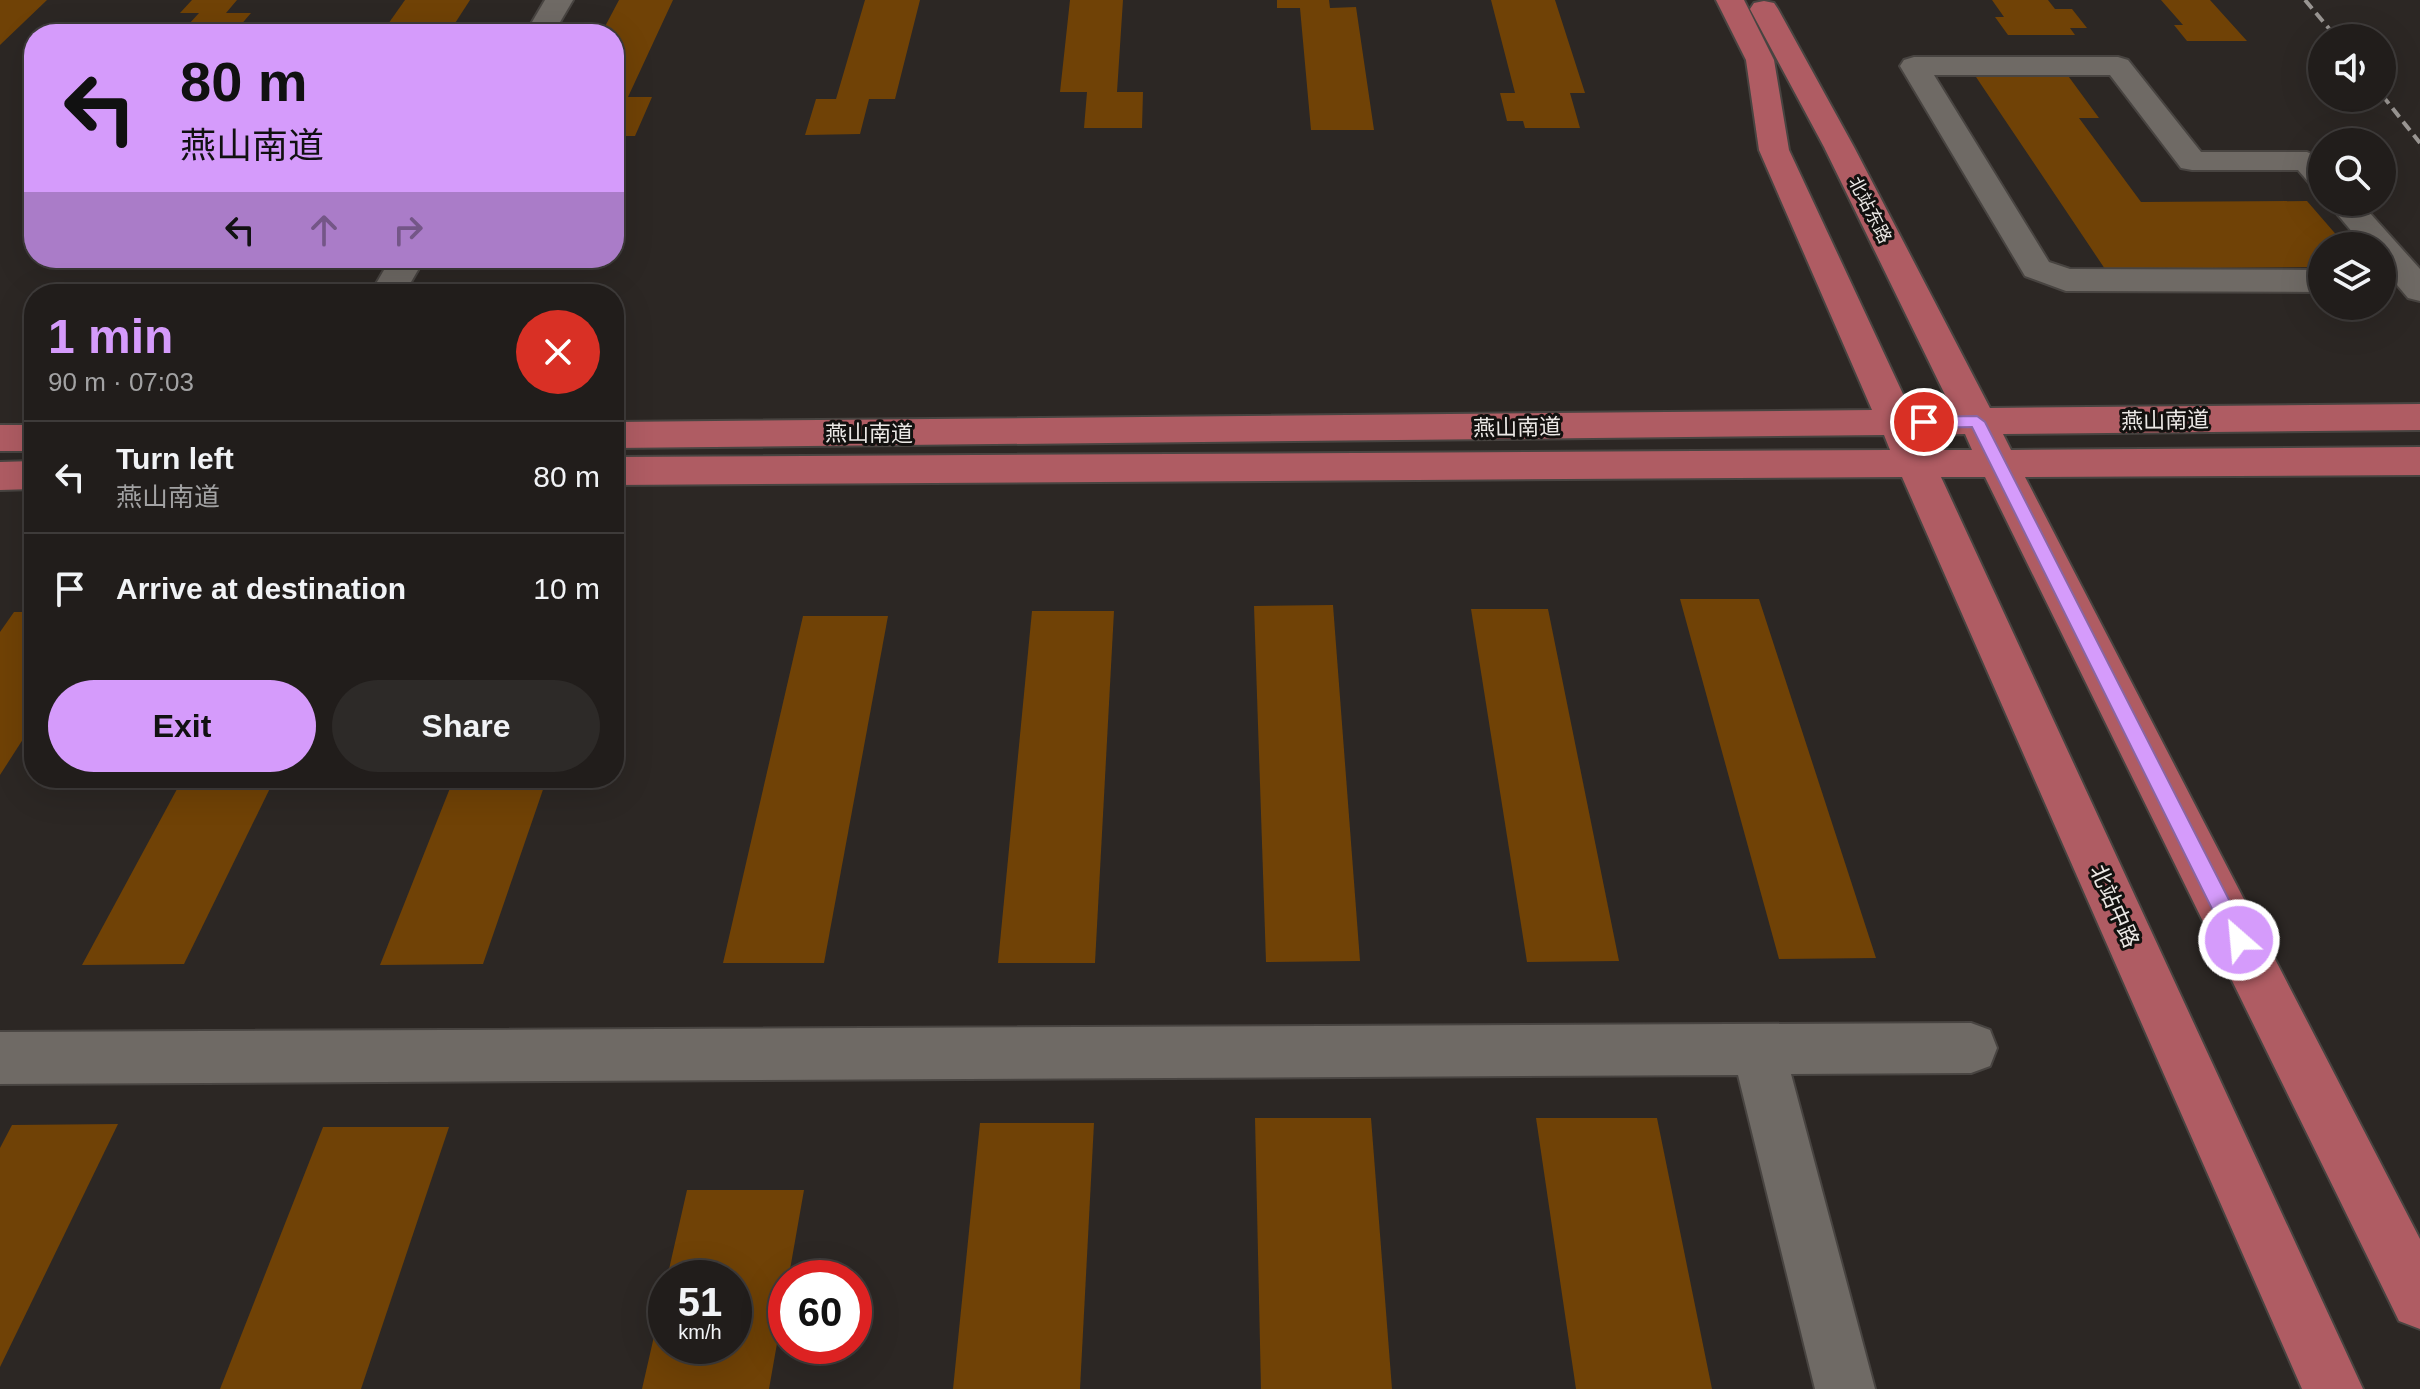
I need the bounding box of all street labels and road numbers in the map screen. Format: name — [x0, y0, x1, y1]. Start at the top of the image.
street label: 北站东路 — [1845, 173, 1895, 247]
street label: 燕山南道 — [2121, 407, 2209, 434]
street label: 燕山南道 — [1473, 414, 1561, 441]
street label: 燕山南道 — [825, 421, 913, 446]
street label: 北站中路 — [2085, 861, 2144, 951]

